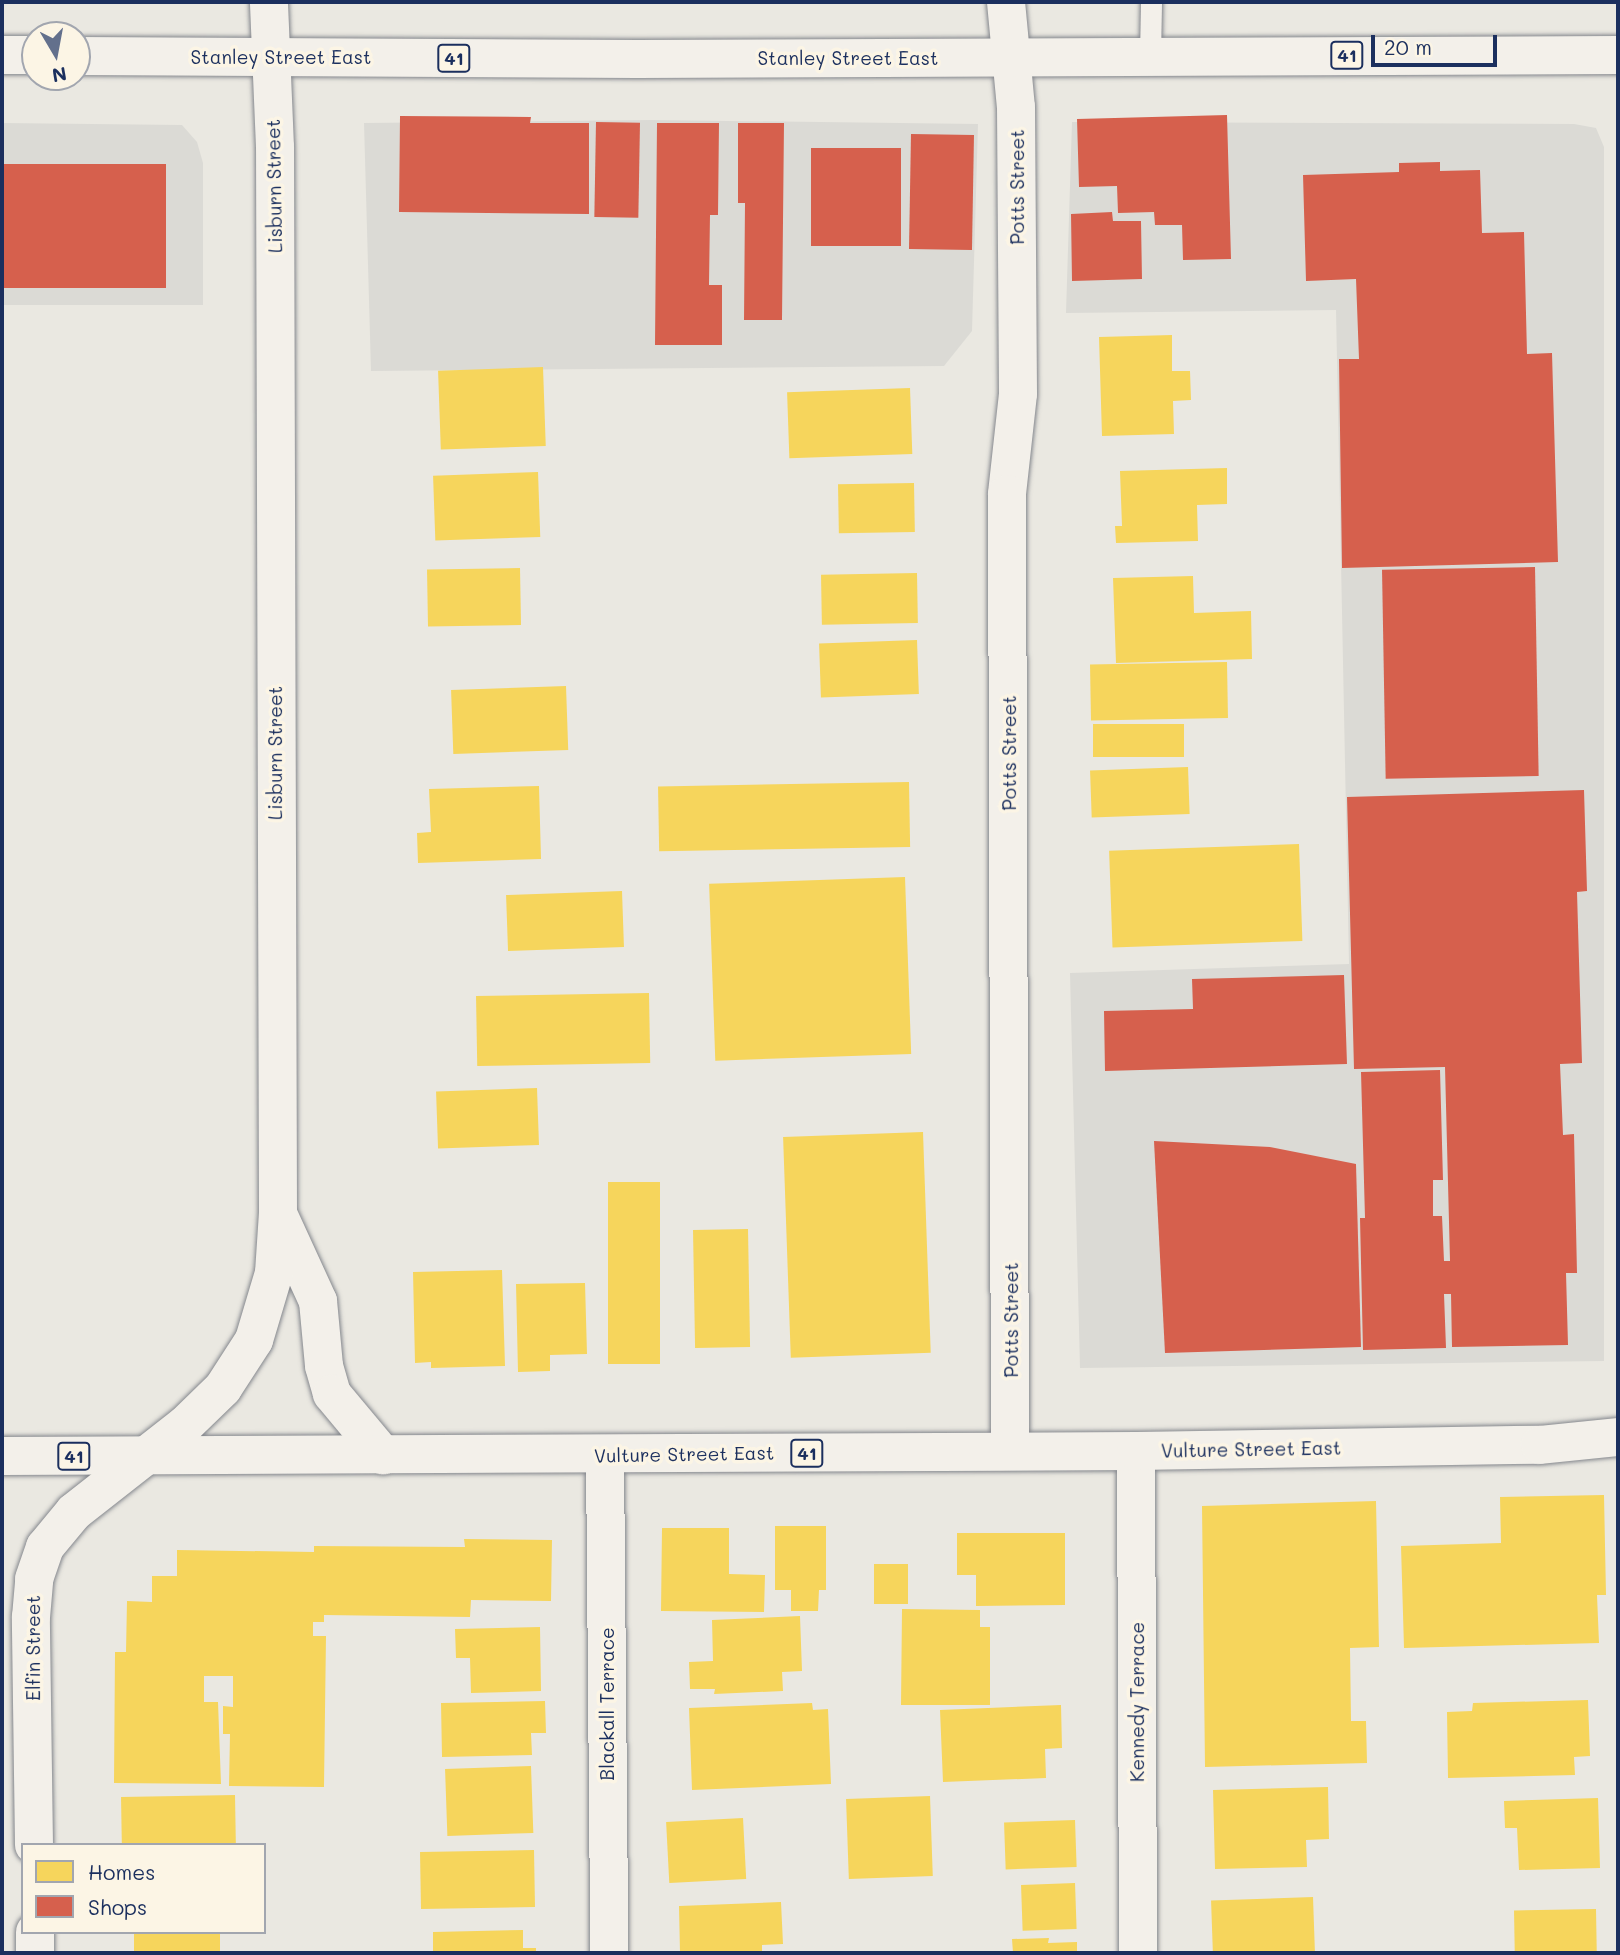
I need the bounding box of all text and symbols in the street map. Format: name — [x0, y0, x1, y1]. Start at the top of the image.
north arrow — [21, 21, 91, 91]
scale bar — [1375, 21, 1501, 65]
text: 20 m — [1384, 33, 1432, 60]
road number: 41 — [1330, 40, 1364, 70]
road number: 41 — [436, 44, 472, 72]
street label: Stanley Street East — [191, 46, 371, 68]
street label: Stanley Street East — [758, 47, 938, 69]
text: N — [50, 62, 69, 89]
street label: Lisburn Street — [261, 119, 287, 253]
street label: Potts Street — [1006, 129, 1028, 245]
street label: Lisburn Street — [264, 686, 286, 820]
street label: Potts Street — [998, 695, 1020, 811]
street label: Potts Street — [1000, 1262, 1022, 1378]
street label: Vulture Street East — [1161, 1436, 1341, 1462]
road number: 41 — [790, 1438, 824, 1468]
street label: Vulture Street East — [594, 1441, 774, 1467]
road number: 41 — [56, 1442, 92, 1470]
street label: Elfin Street — [22, 1595, 44, 1701]
street label: Kennedy Terrace — [1126, 1622, 1148, 1782]
street label: Blackall Terrace — [596, 1627, 618, 1781]
legend — [21, 1843, 266, 1934]
text: Homes — [88, 1858, 155, 1885]
text: Shops — [88, 1893, 147, 1920]

